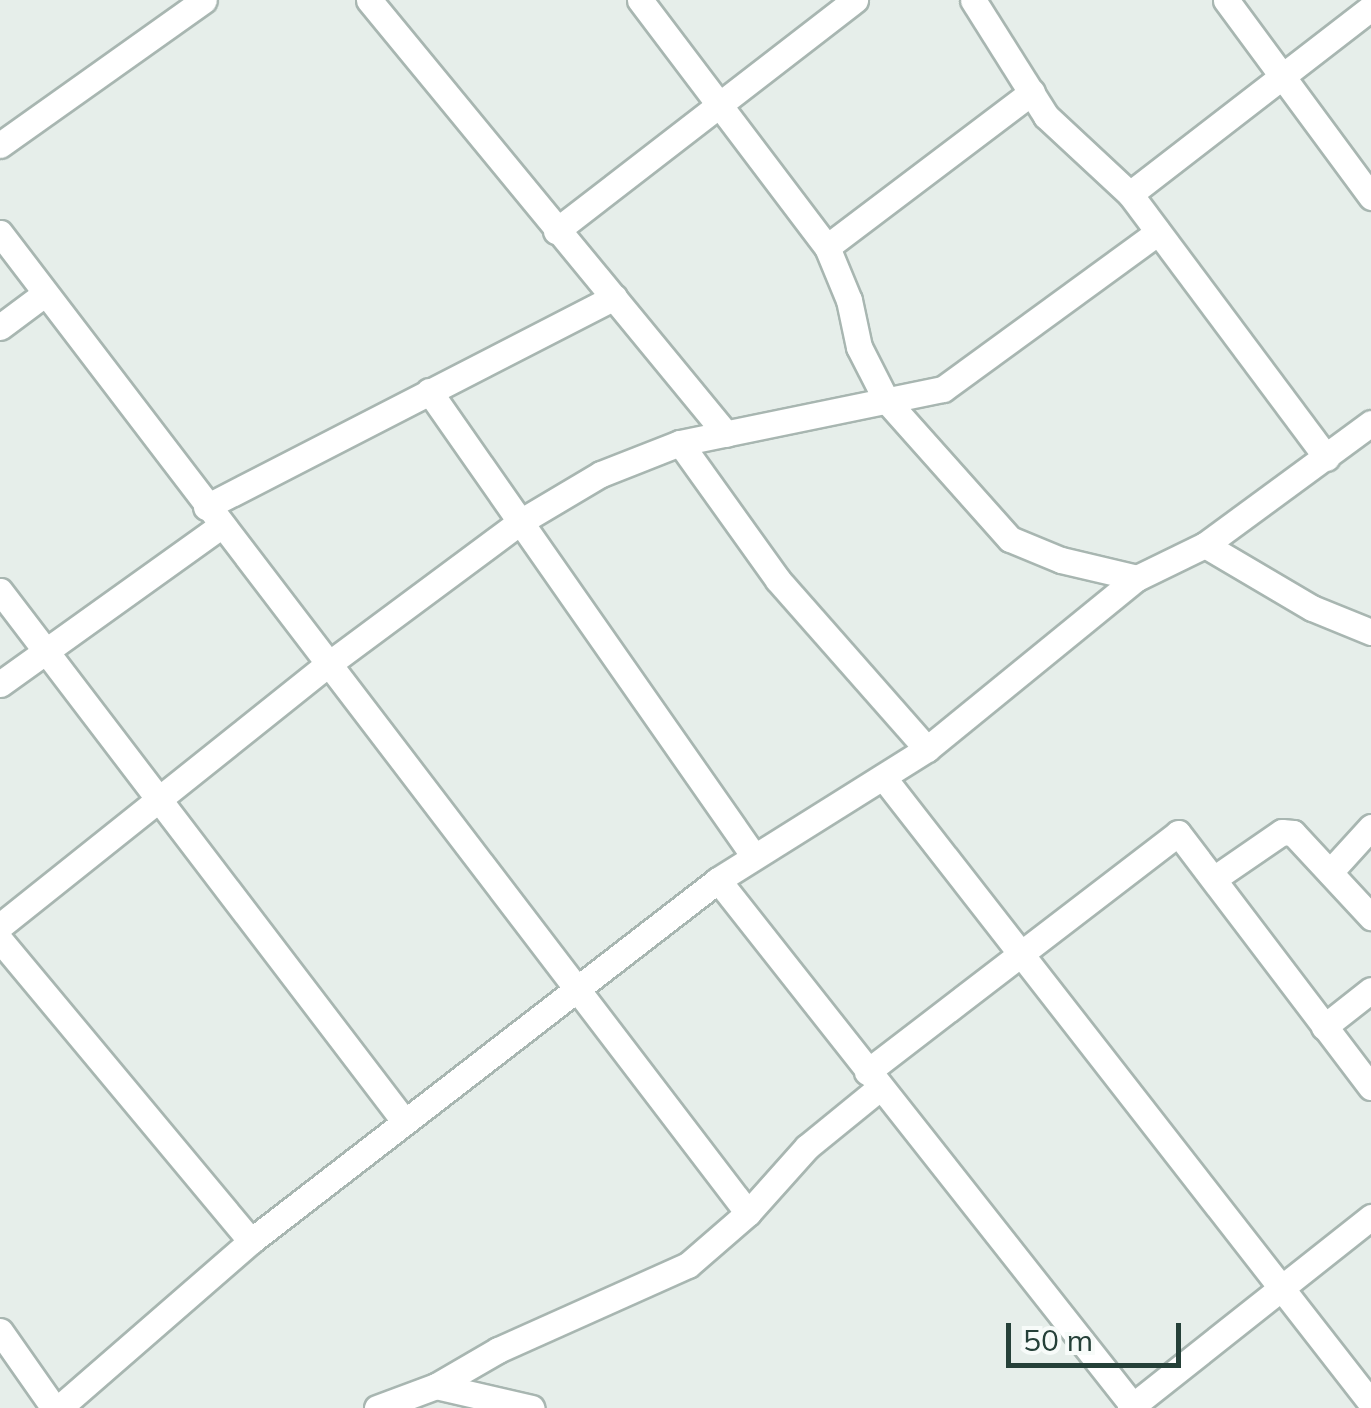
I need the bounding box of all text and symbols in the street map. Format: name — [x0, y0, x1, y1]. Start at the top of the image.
scale bar — [1011, 1303, 1186, 1365]
text: 50 m — [1023, 1321, 1093, 1359]

